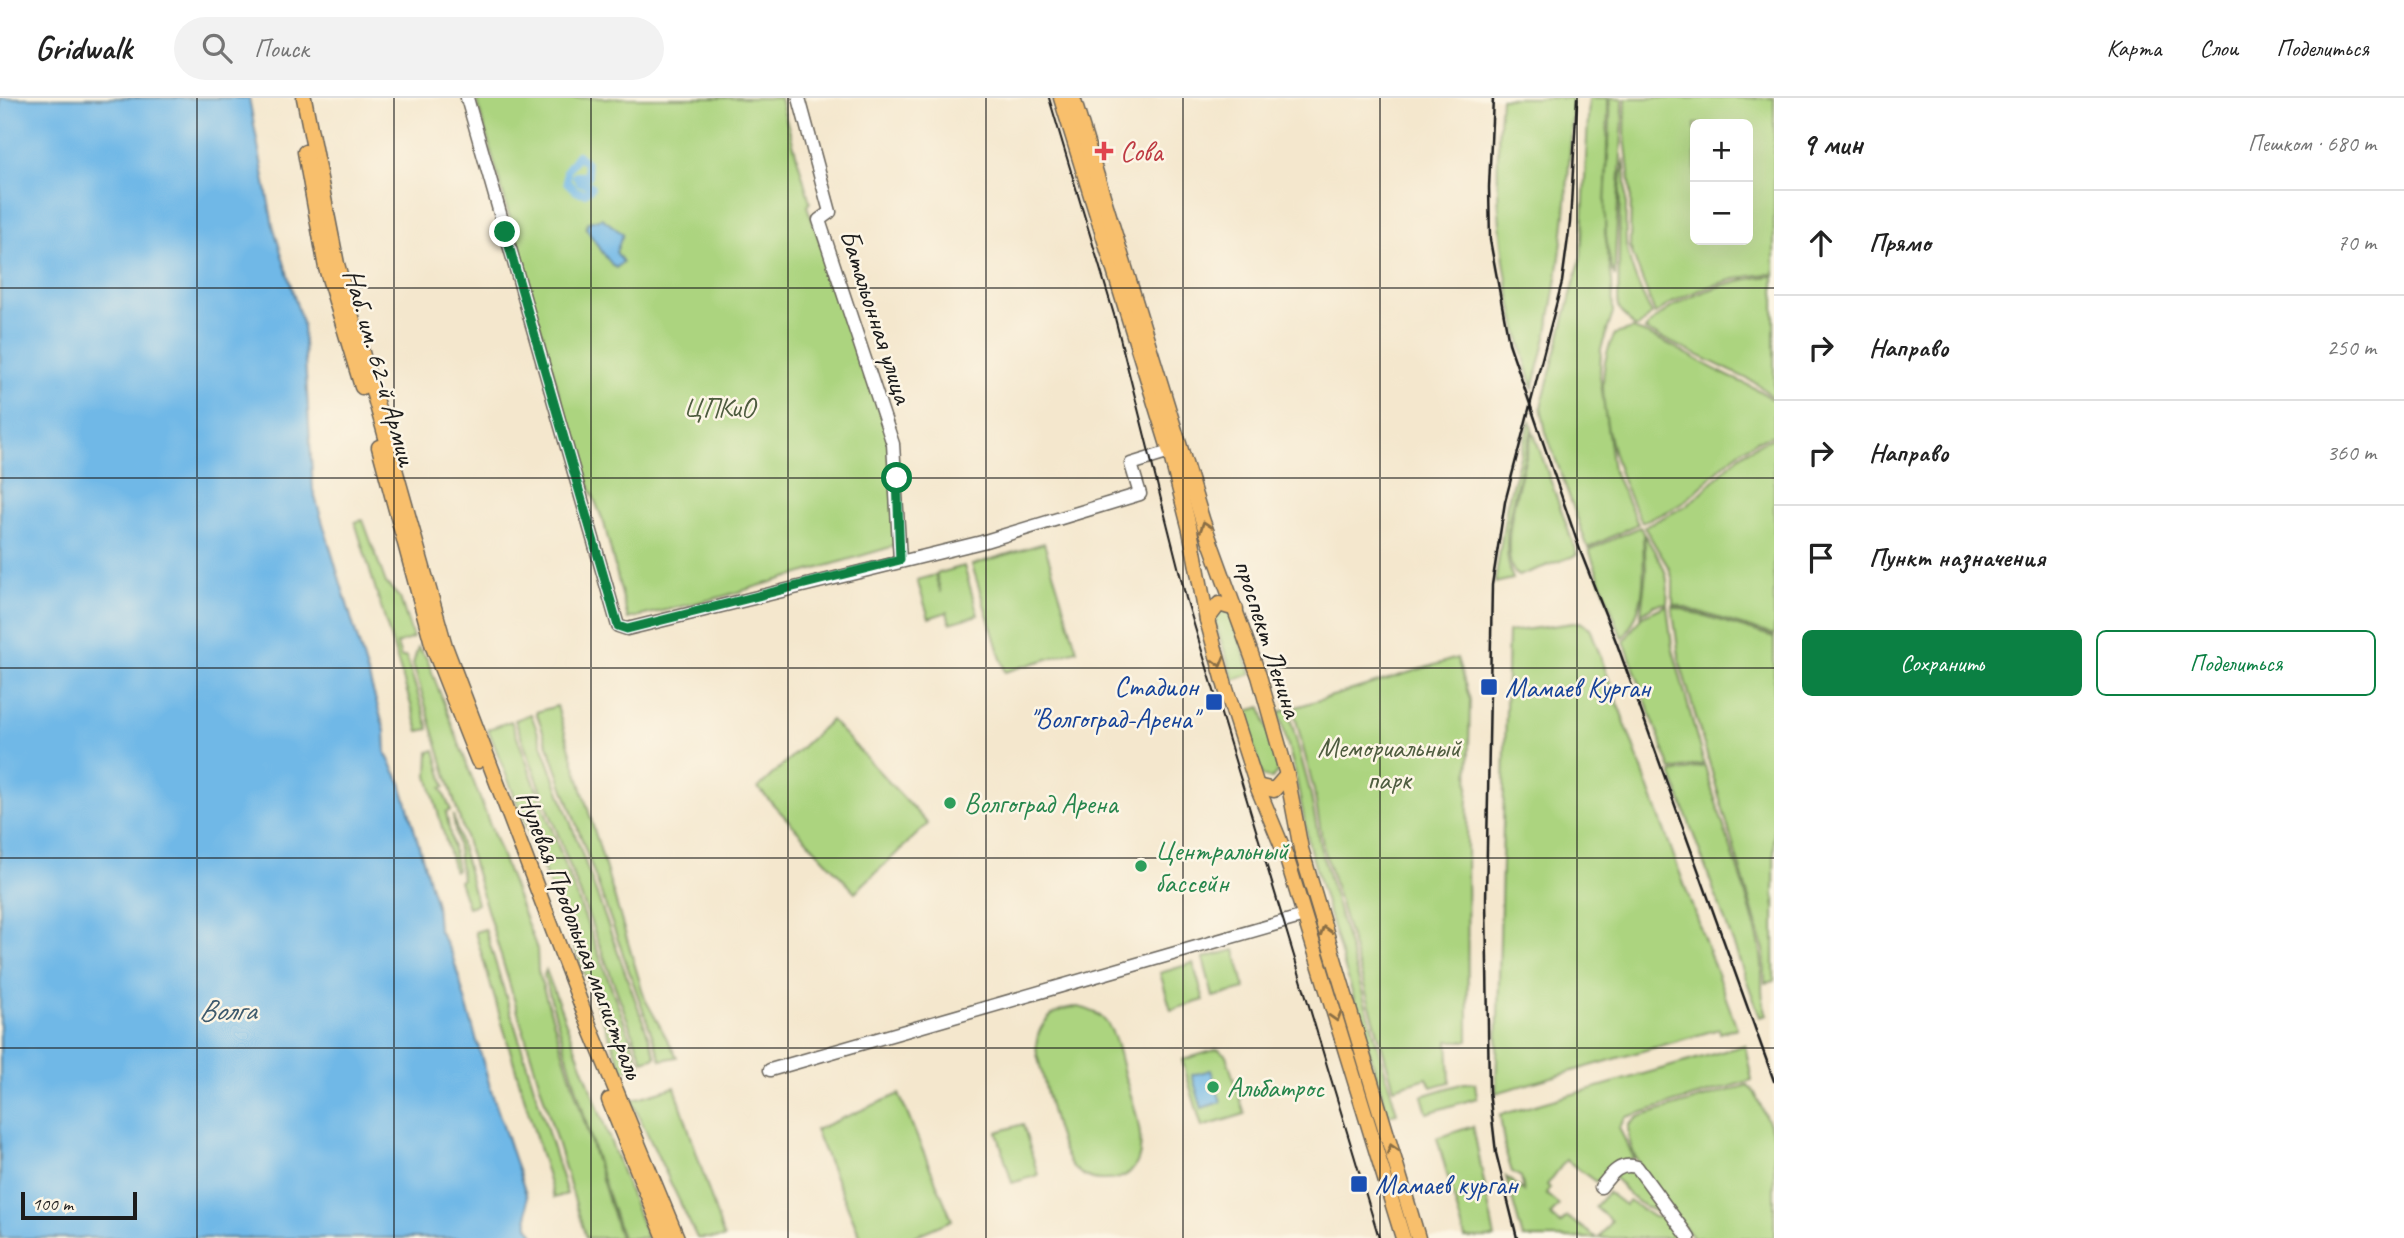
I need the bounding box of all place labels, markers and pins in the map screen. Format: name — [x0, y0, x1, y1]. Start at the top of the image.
place label: Сова — [1120, 134, 1164, 169]
marker: Сова — [1094, 141, 1114, 161]
place label: Стадион "Волгоград-Арена" — [1029, 669, 1203, 736]
place label: Мамаев Курган — [1505, 670, 1652, 705]
marker: Мамаев Курган — [1479, 677, 1499, 697]
marker: Стадион "Волгоград-Арена" — [1204, 692, 1224, 712]
place label: Волгоград Арена — [964, 786, 1119, 821]
marker: Волгоград Арена — [942, 795, 958, 811]
place label: Центральный бассейн — [1155, 833, 1290, 900]
marker: Центральный бассейн — [1133, 858, 1149, 874]
place label: Альбатрос — [1227, 1070, 1326, 1105]
marker: Альбатрос — [1205, 1079, 1221, 1095]
place label: Мамаев курган — [1375, 1167, 1520, 1202]
marker: Мамаев курган — [1349, 1174, 1369, 1194]

